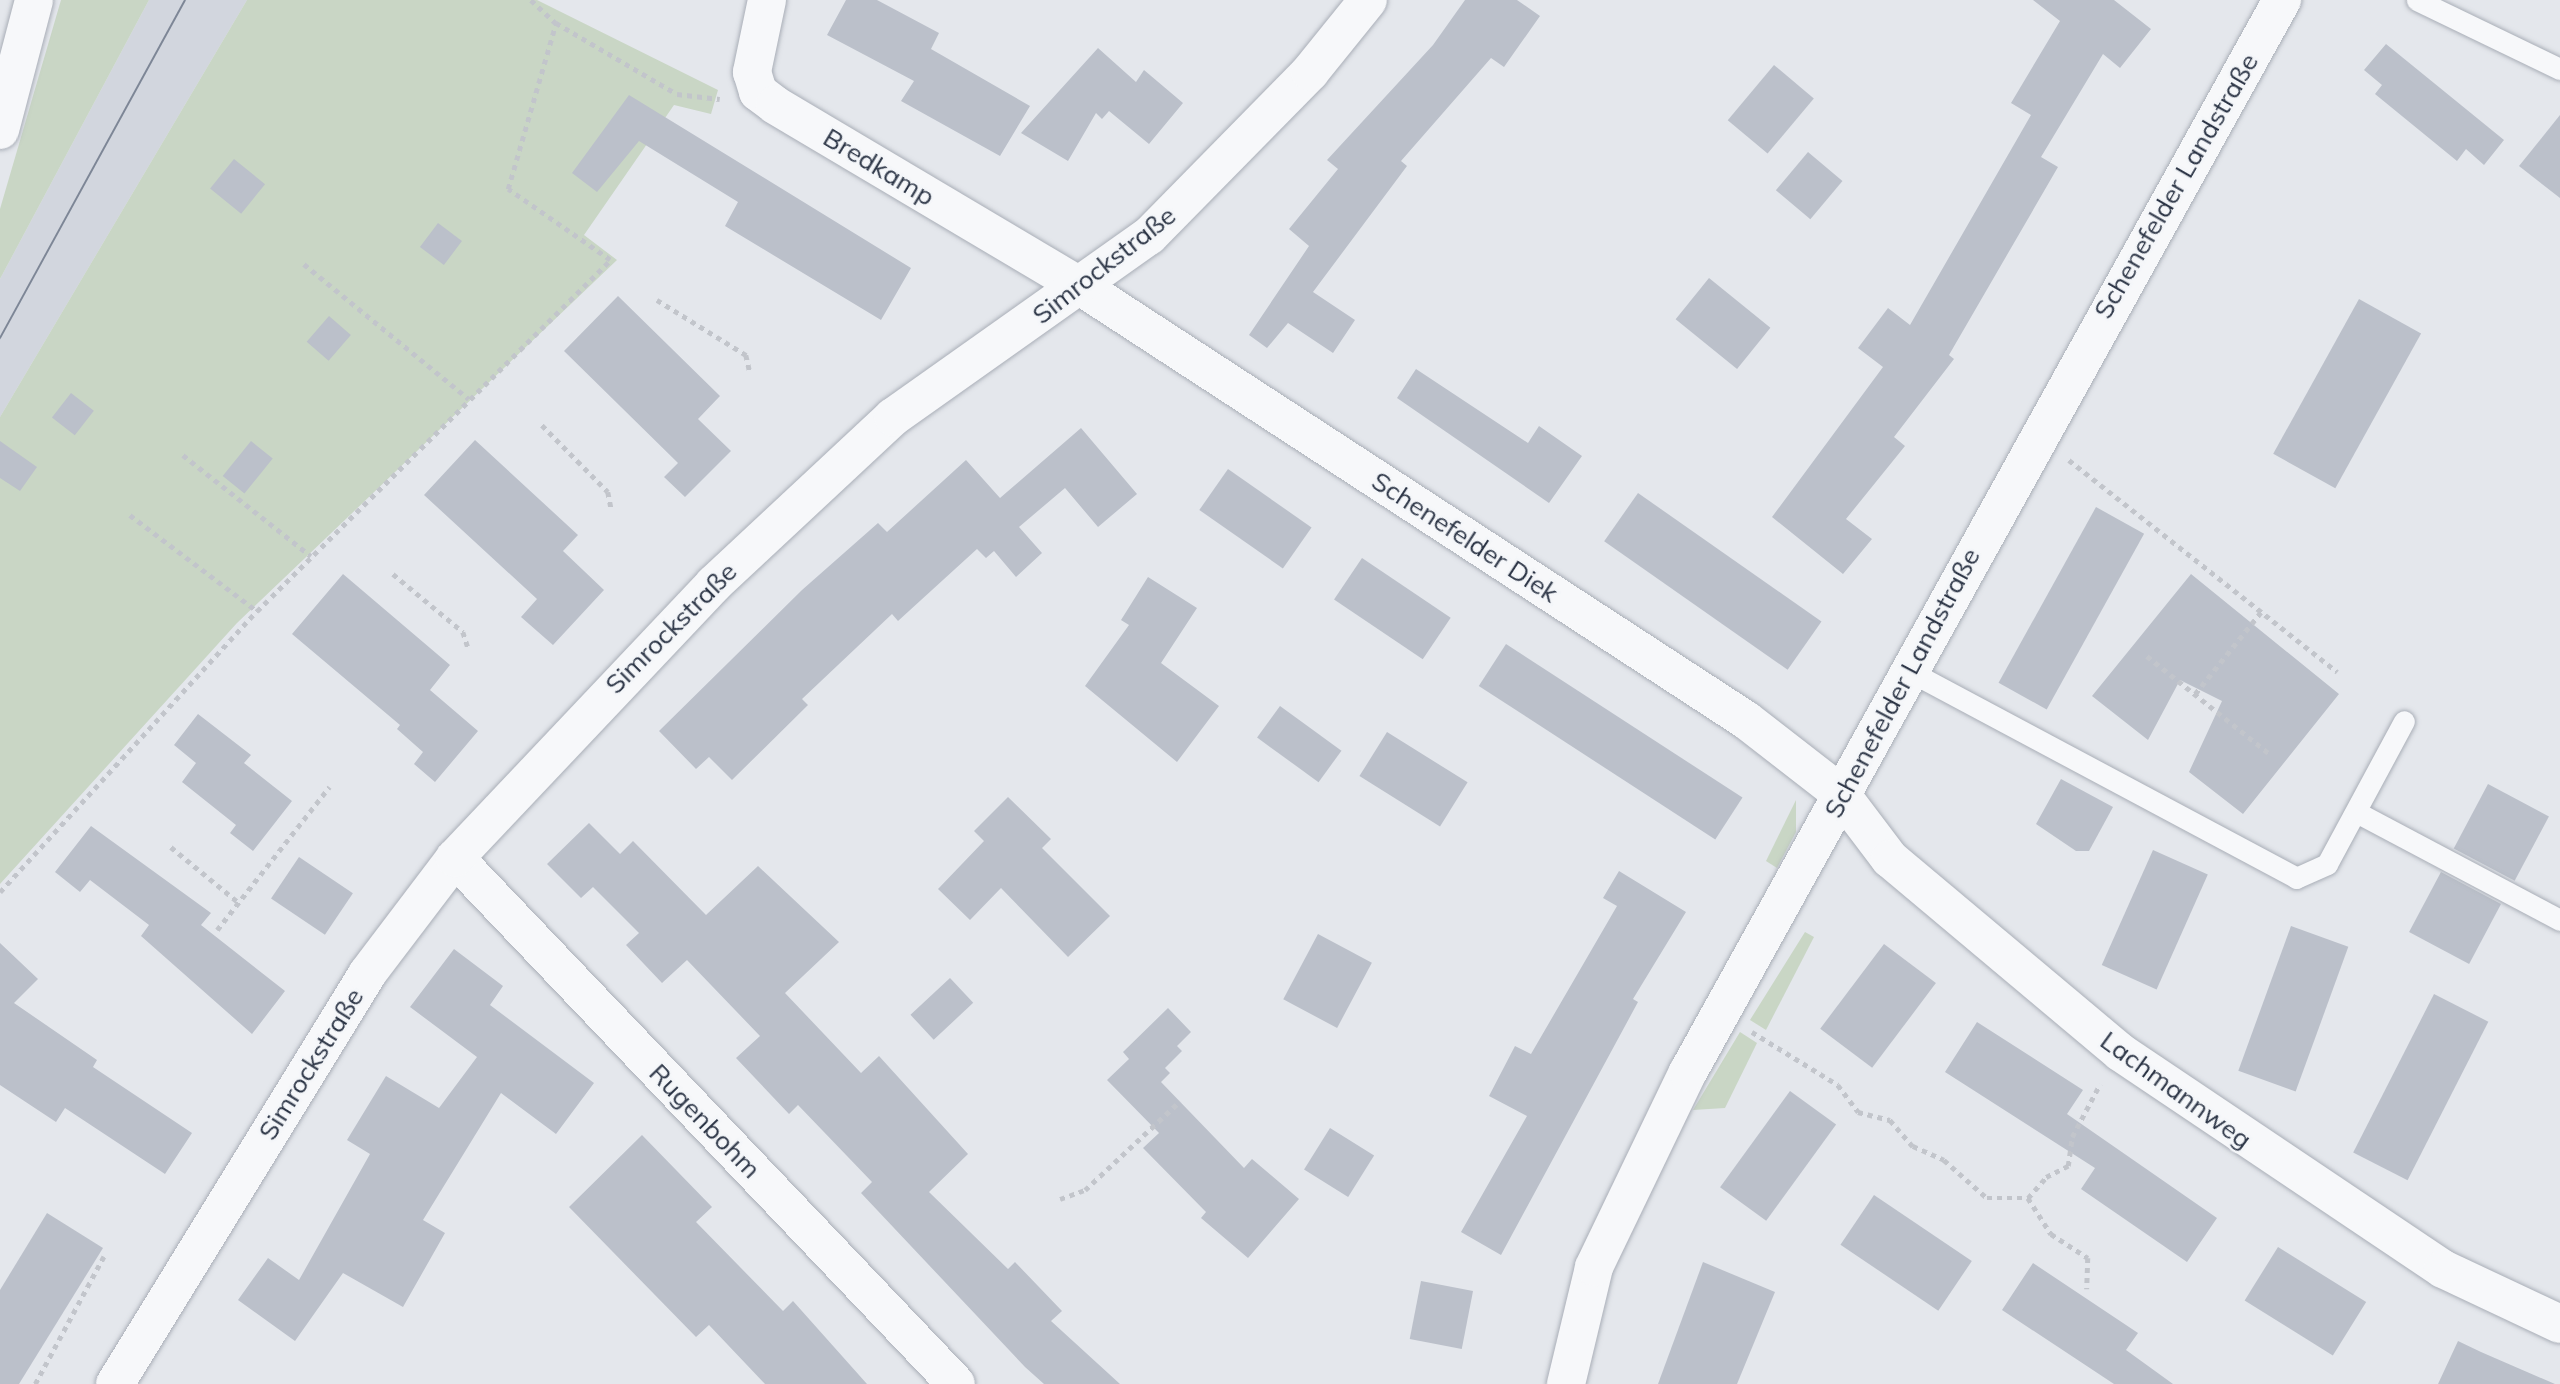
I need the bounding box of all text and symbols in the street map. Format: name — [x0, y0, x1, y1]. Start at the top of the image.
street label: Schenefelder Landstraße — [2087, 48, 2265, 324]
street label: Bredkamp — [818, 122, 940, 212]
street label: Simrockstraße — [1026, 200, 1182, 330]
street label: Schenefelder Diek — [1366, 465, 1564, 609]
street label: Schenefelder Landstraße — [1818, 543, 1986, 823]
street label: Simrockstraße — [599, 556, 743, 700]
street label: Simrockstraße — [252, 982, 370, 1146]
street label: Lachmannweg — [2094, 1025, 2258, 1155]
street label: Rugenbohm — [643, 1057, 767, 1185]

